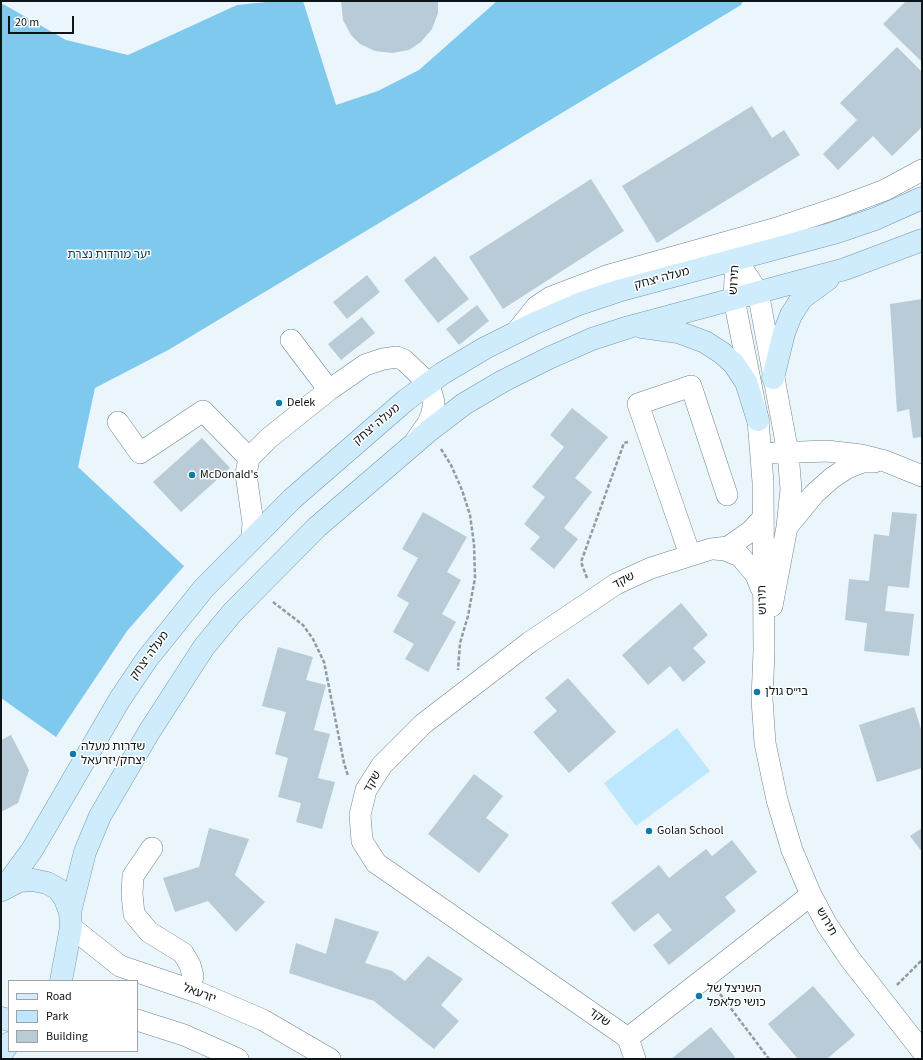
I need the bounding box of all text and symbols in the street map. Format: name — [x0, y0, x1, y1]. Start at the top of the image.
scale bar — [10, 8, 76, 34]
text: 20 m — [15, 14, 39, 31]
park label: יער מורדות נצרת — [67, 248, 151, 262]
street label: מעלה יצחק — [633, 265, 691, 293]
street label: תירוש — [727, 265, 743, 295]
place label: Delek — [287, 396, 315, 410]
marker: Delek — [274, 398, 284, 408]
street label: מעלה יצחק — [351, 401, 403, 449]
place label: McDonald's — [200, 468, 258, 482]
marker: McDonald's — [187, 470, 197, 480]
street label: שקד — [611, 569, 637, 593]
street label: תירוש — [756, 585, 770, 615]
street label: מעלה יצחק — [127, 629, 173, 683]
place label: בי״ס גולן — [765, 685, 808, 699]
marker: בי״ס גולן — [752, 687, 762, 697]
place label: שדרות מעלה יצחק/יזרעאל — [81, 740, 146, 768]
marker: שדרות מעלה יצחק/יזרעאל — [68, 749, 78, 759]
street label: שקד — [361, 769, 385, 795]
place label: Golan School — [657, 824, 723, 838]
marker: Golan School — [644, 826, 654, 836]
street label: תירוש — [812, 905, 840, 939]
legend — [8, 980, 138, 1052]
street label: יזרעאל — [180, 981, 218, 1007]
place label: השניצל של כושי פלאפל — [707, 982, 766, 1010]
text: Road — [46, 988, 72, 1005]
marker: השניצל של כושי פלאפל — [694, 991, 704, 1001]
street label: שקד — [586, 1006, 612, 1030]
text: Park — [46, 1008, 68, 1025]
text: Building — [46, 1028, 88, 1045]

